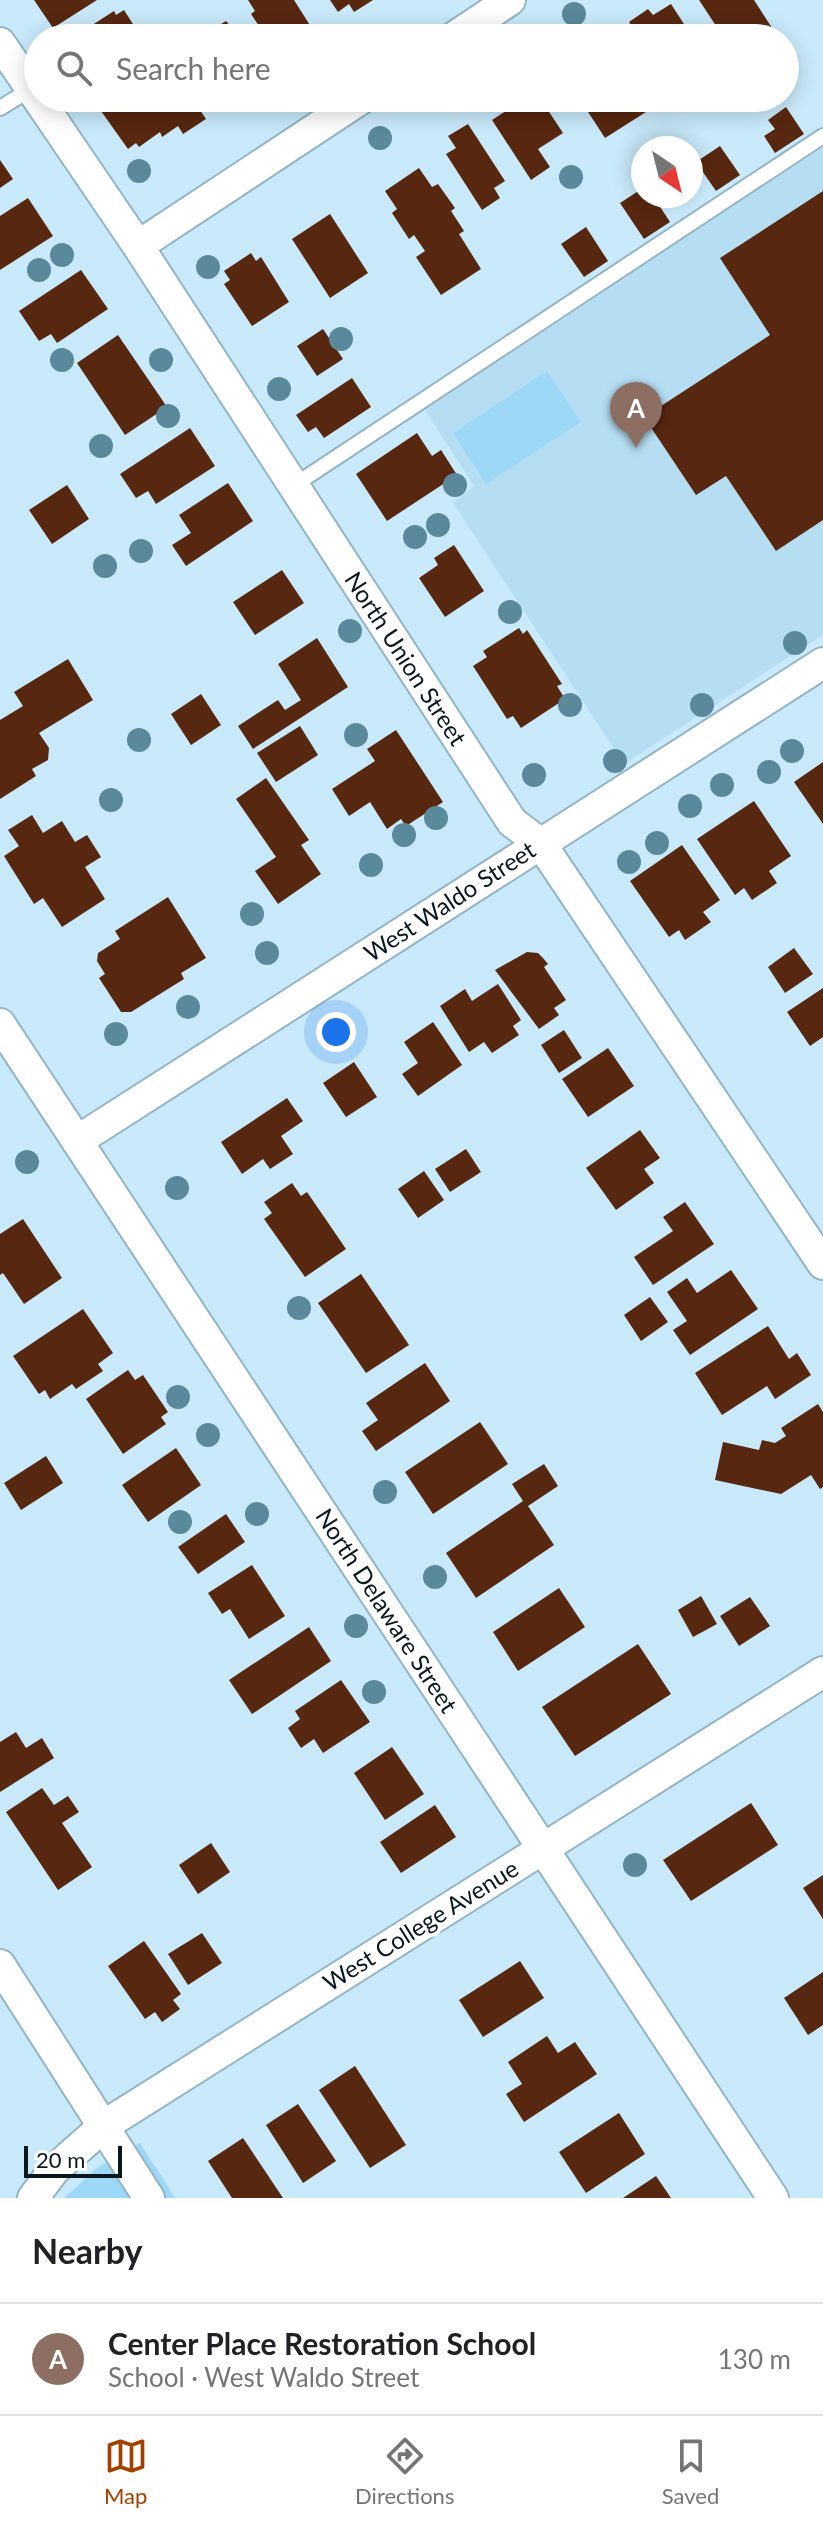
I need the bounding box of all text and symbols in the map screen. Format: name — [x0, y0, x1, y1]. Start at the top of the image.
search box — [24, 24, 799, 112]
icon: search — [52, 46, 96, 90]
text: Search here — [116, 50, 271, 86]
north arrow — [631, 136, 703, 208]
pin: A — [610, 382, 662, 448]
street label: North Union Street — [339, 566, 473, 751]
street label: West Waldo Street — [358, 834, 541, 967]
your location — [316, 1012, 356, 1052]
street label: North Delaware Street — [310, 1503, 464, 1718]
street label: West College Avenue — [317, 1853, 523, 1996]
scale bar — [24, 2142, 122, 2178]
text: 20 m — [36, 2146, 85, 2173]
text: Nearby — [32, 2230, 143, 2271]
text: Center Place Restoration School — [108, 2325, 536, 2361]
text: A — [49, 2343, 67, 2375]
text: 130 m — [718, 2343, 791, 2375]
text: School · West Waldo Street — [108, 2361, 419, 2393]
tab: Map — [104, 2434, 148, 2509]
tab: Directions — [355, 2434, 454, 2509]
tab: Saved — [662, 2434, 719, 2509]

